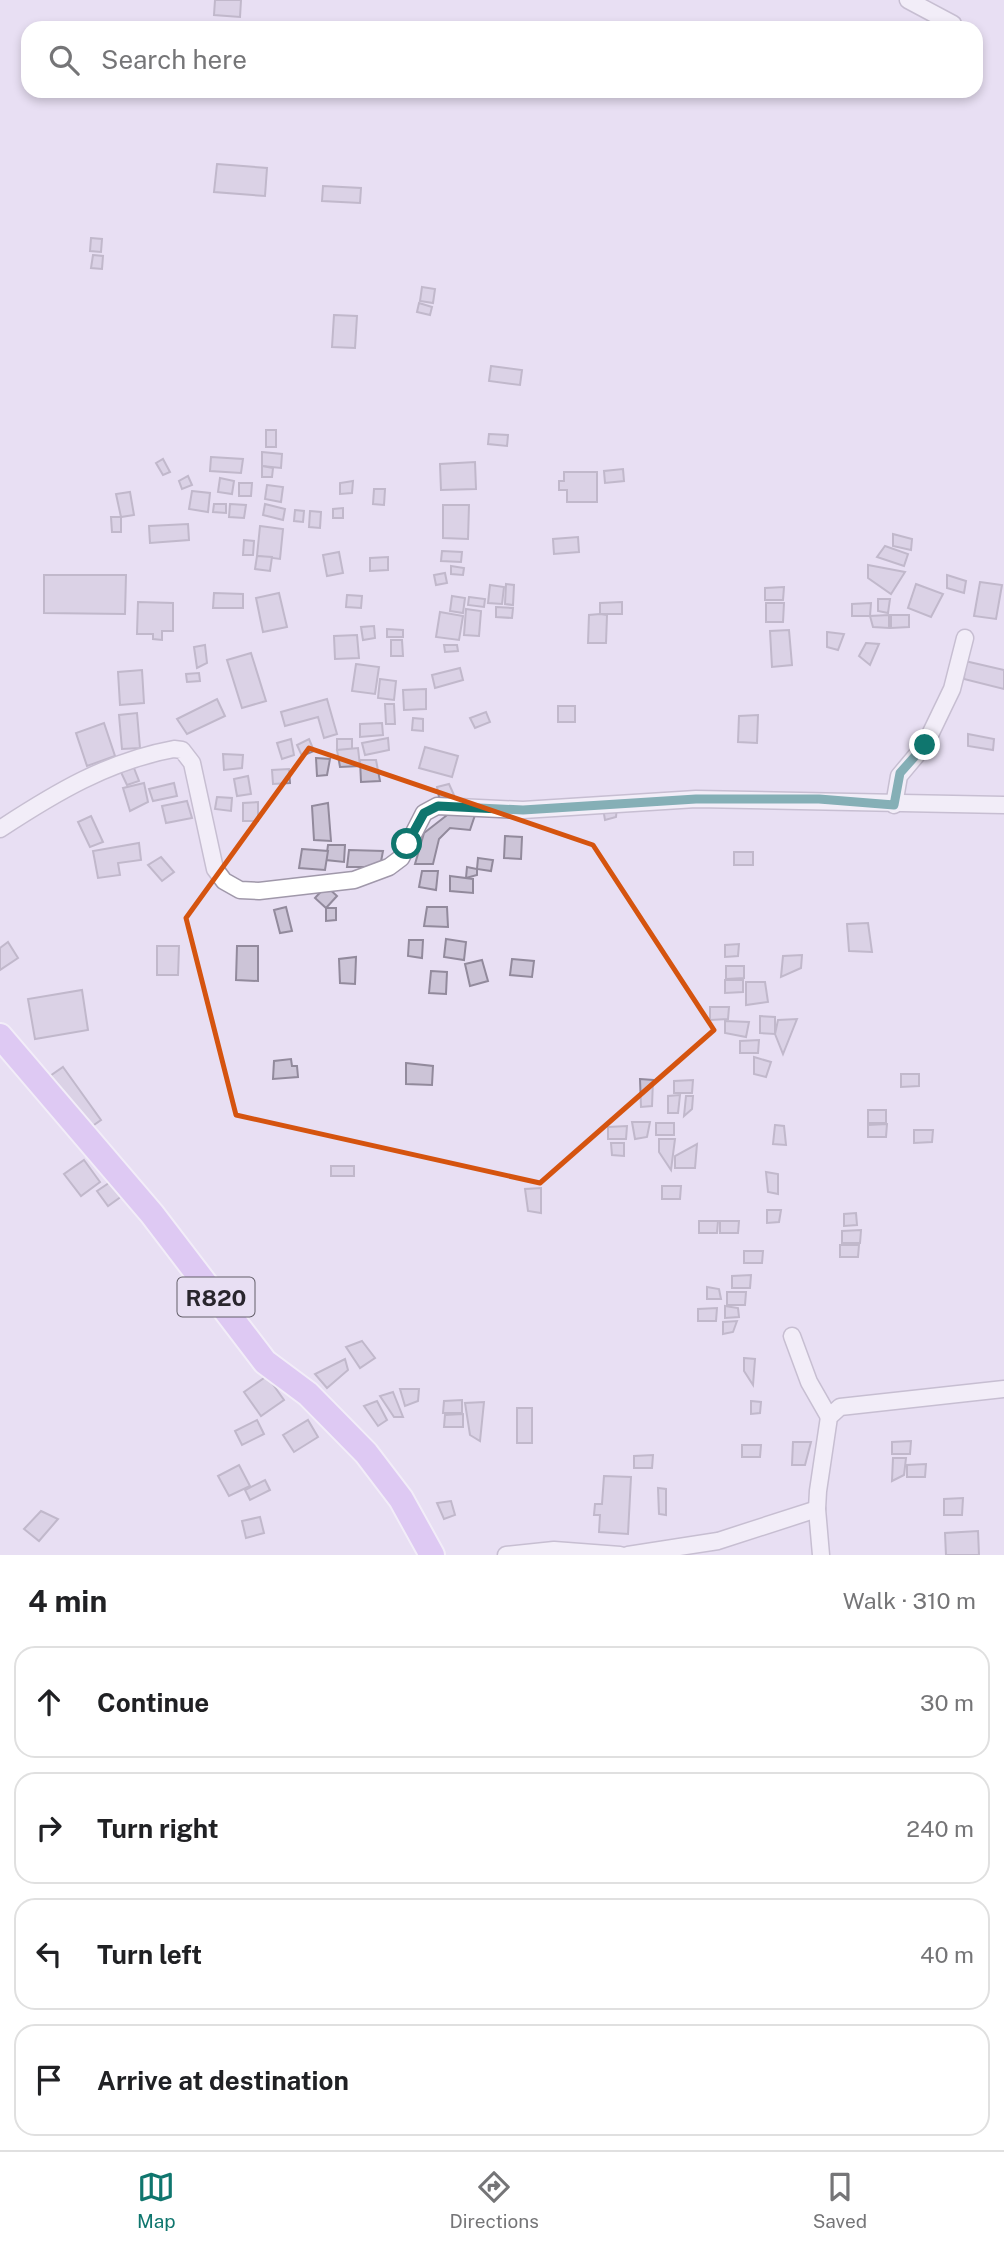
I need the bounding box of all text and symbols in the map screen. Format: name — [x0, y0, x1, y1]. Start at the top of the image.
search box — [21, 21, 983, 98]
icon: search — [45, 41, 83, 79]
text: Search here — [101, 44, 247, 75]
route end — [909, 729, 940, 760]
route start — [391, 828, 422, 859]
road number: R820 — [178, 1278, 255, 1316]
text: 4 min — [28, 1583, 107, 1619]
text: Walk · 310 m — [843, 1587, 976, 1614]
icon: ahead — [30, 1683, 68, 1721]
text: Continue — [97, 1687, 209, 1718]
text: 30 m — [920, 1689, 974, 1716]
icon: right — [30, 1809, 68, 1847]
text: Turn right — [97, 1813, 219, 1844]
text: 240 m — [906, 1815, 974, 1842]
icon: left — [30, 1935, 68, 1973]
text: Turn left — [97, 1939, 202, 1970]
text: 40 m — [920, 1941, 974, 1968]
icon: arrive — [30, 2061, 68, 2099]
text: Arrive at destination — [97, 2065, 349, 2096]
tab: Map — [137, 2168, 176, 2232]
tab: Directions — [450, 2168, 539, 2232]
tab: Saved — [813, 2168, 867, 2232]

